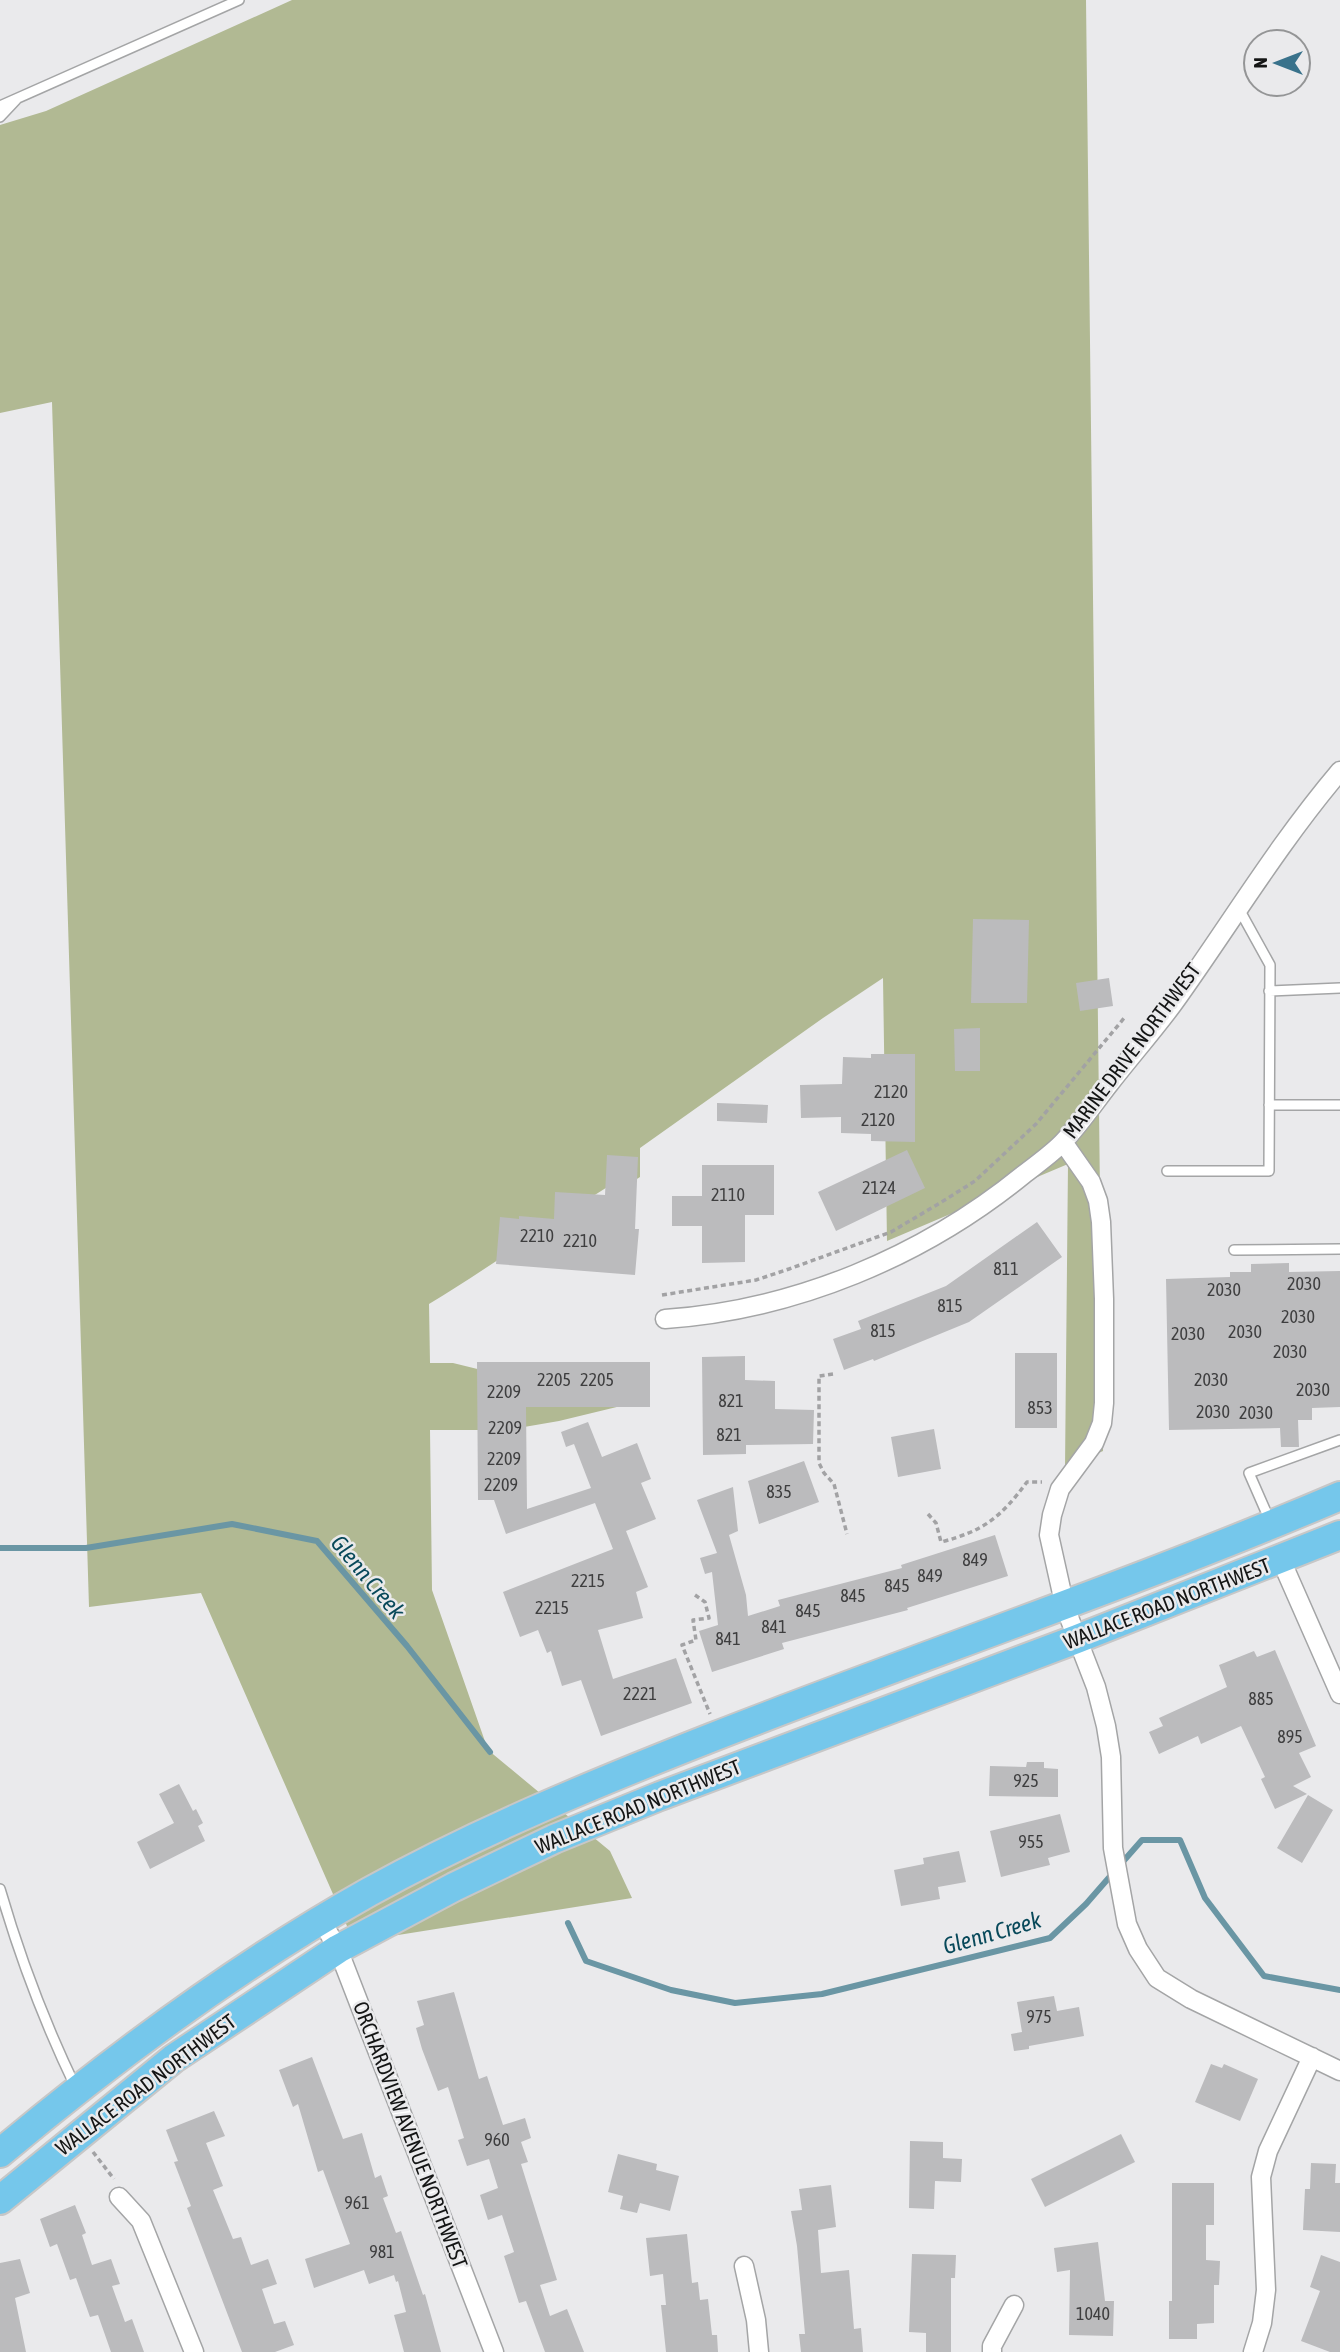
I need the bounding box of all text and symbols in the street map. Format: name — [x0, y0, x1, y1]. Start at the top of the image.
north arrow — [1242, 28, 1312, 98]
text: N — [1249, 57, 1271, 69]
street label: MARINE DRIVE NORTHWEST — [1058, 958, 1205, 1143]
house number: 2120 — [874, 1081, 908, 1102]
house number: 2120 — [861, 1109, 895, 1130]
house number: 2124 — [862, 1177, 896, 1198]
house number: 2110 — [711, 1184, 745, 1205]
house number: 2210 — [520, 1225, 554, 1246]
house number: 2210 — [563, 1230, 597, 1251]
house number: 811 — [993, 1258, 1019, 1279]
house number: 2030 — [1287, 1273, 1321, 1294]
house number: 2030 — [1207, 1279, 1241, 1300]
house number: 815 — [937, 1295, 963, 1316]
house number: 2030 — [1281, 1306, 1315, 1327]
house number: 815 — [870, 1320, 896, 1341]
house number: 2030 — [1228, 1321, 1262, 1342]
house number: 2030 — [1171, 1323, 1205, 1344]
house number: 2030 — [1273, 1341, 1307, 1362]
house number: 2205 — [537, 1369, 571, 1390]
house number: 2205 — [580, 1369, 614, 1390]
house number: 2030 — [1194, 1369, 1228, 1390]
house number: 2030 — [1296, 1379, 1330, 1400]
house number: 2209 — [487, 1381, 521, 1402]
house number: 821 — [718, 1390, 744, 1411]
house number: 853 — [1027, 1397, 1053, 1418]
house number: 2030 — [1196, 1401, 1230, 1422]
house number: 2030 — [1239, 1402, 1273, 1423]
house number: 2209 — [488, 1417, 522, 1438]
house number: 821 — [716, 1424, 742, 1445]
house number: 2209 — [487, 1448, 521, 1469]
house number: 2209 — [484, 1474, 518, 1495]
house number: 835 — [766, 1481, 792, 1502]
water label: Glenn Creek — [326, 1530, 411, 1625]
house number: 849 — [962, 1549, 988, 1570]
street label: WALLACE ROAD NORTHWEST — [1060, 1553, 1273, 1654]
house number: 849 — [917, 1565, 943, 1586]
house number: 2215 — [571, 1570, 605, 1591]
house number: 845 — [884, 1575, 910, 1596]
house number: 845 — [840, 1585, 866, 1606]
house number: 2215 — [535, 1597, 569, 1618]
house number: 845 — [795, 1600, 821, 1621]
house number: 841 — [761, 1616, 787, 1637]
house number: 841 — [715, 1628, 741, 1649]
house number: 2221 — [623, 1683, 657, 1704]
house number: 885 — [1248, 1688, 1274, 1709]
house number: 895 — [1277, 1726, 1303, 1747]
street label: WALLACE ROAD NORTHWEST — [532, 1754, 744, 1858]
house number: 925 — [1013, 1770, 1039, 1791]
house number: 955 — [1018, 1831, 1044, 1852]
water label: Glenn Creek — [940, 1906, 1045, 1959]
street label: ORCHARDVIEW AVENUE NORTHWEST — [349, 1998, 473, 2271]
house number: 975 — [1026, 2006, 1052, 2027]
street label: WALLACE ROAD NORTHWEST — [51, 2009, 240, 2160]
house number: 960 — [484, 2129, 510, 2150]
house number: 961 — [344, 2192, 370, 2213]
house number: 981 — [369, 2241, 395, 2262]
house number: 1040 — [1076, 2303, 1110, 2324]

